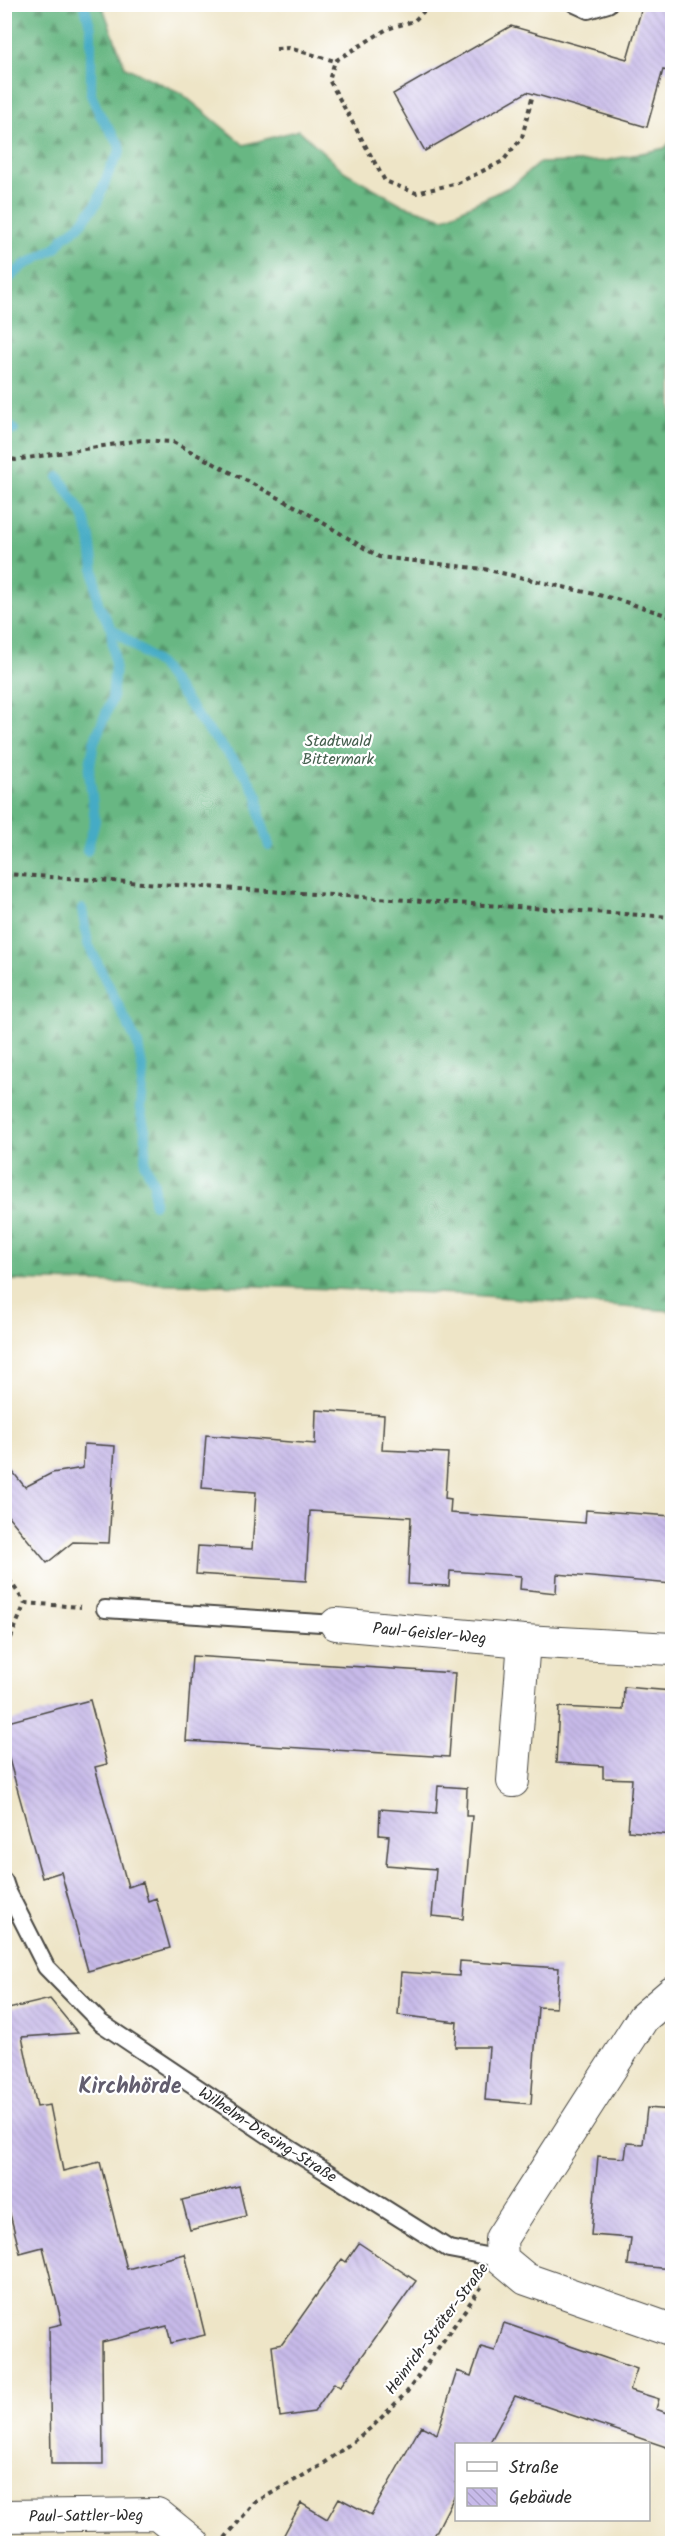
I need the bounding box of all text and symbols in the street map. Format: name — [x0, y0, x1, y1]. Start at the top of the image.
park label: Stadtwald Bittermark — [302, 729, 374, 772]
street label: Paul-Geisler-Weg — [372, 1616, 487, 1652]
district label: Kirchhörde — [79, 2070, 182, 2105]
street label: Wilhelm-Dresing-Straße — [193, 2081, 342, 2190]
street label: Heinrich-Sträter-Straße — [379, 2257, 495, 2400]
legend — [455, 2443, 650, 2521]
text: Straße — [509, 2454, 559, 2483]
text: Gebäude — [509, 2484, 572, 2513]
street label: Paul-Sattler-Weg — [28, 2503, 144, 2530]

